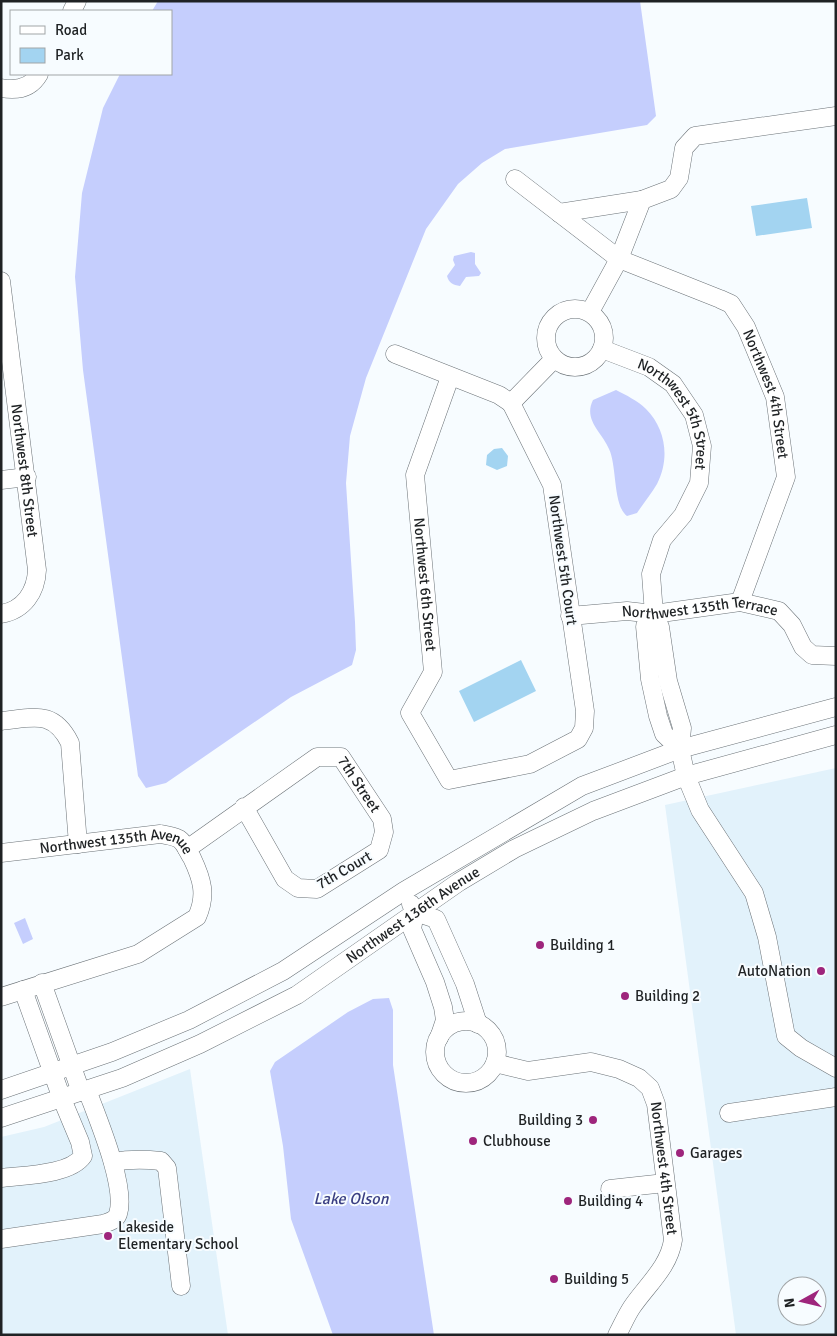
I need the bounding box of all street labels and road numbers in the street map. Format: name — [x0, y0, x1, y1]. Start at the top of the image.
street label: Northwest 4th Street — [739, 327, 792, 460]
street label: Northwest 5th Street — [635, 354, 711, 471]
street label: Northwest 8th Street — [7, 403, 42, 538]
street label: Northwest 5th Court — [545, 494, 581, 626]
street label: Northwest 6th Street — [410, 517, 440, 652]
street label: Northwest 135th Terrace — [621, 593, 780, 623]
street label: 7th Street — [334, 753, 384, 816]
street label: Northwest 135th Avenue — [38, 825, 197, 857]
street label: 7th Court — [313, 847, 375, 893]
street label: Northwest 136th Avenue — [342, 863, 483, 967]
street label: Northwest 4th Street — [647, 1100, 681, 1236]

